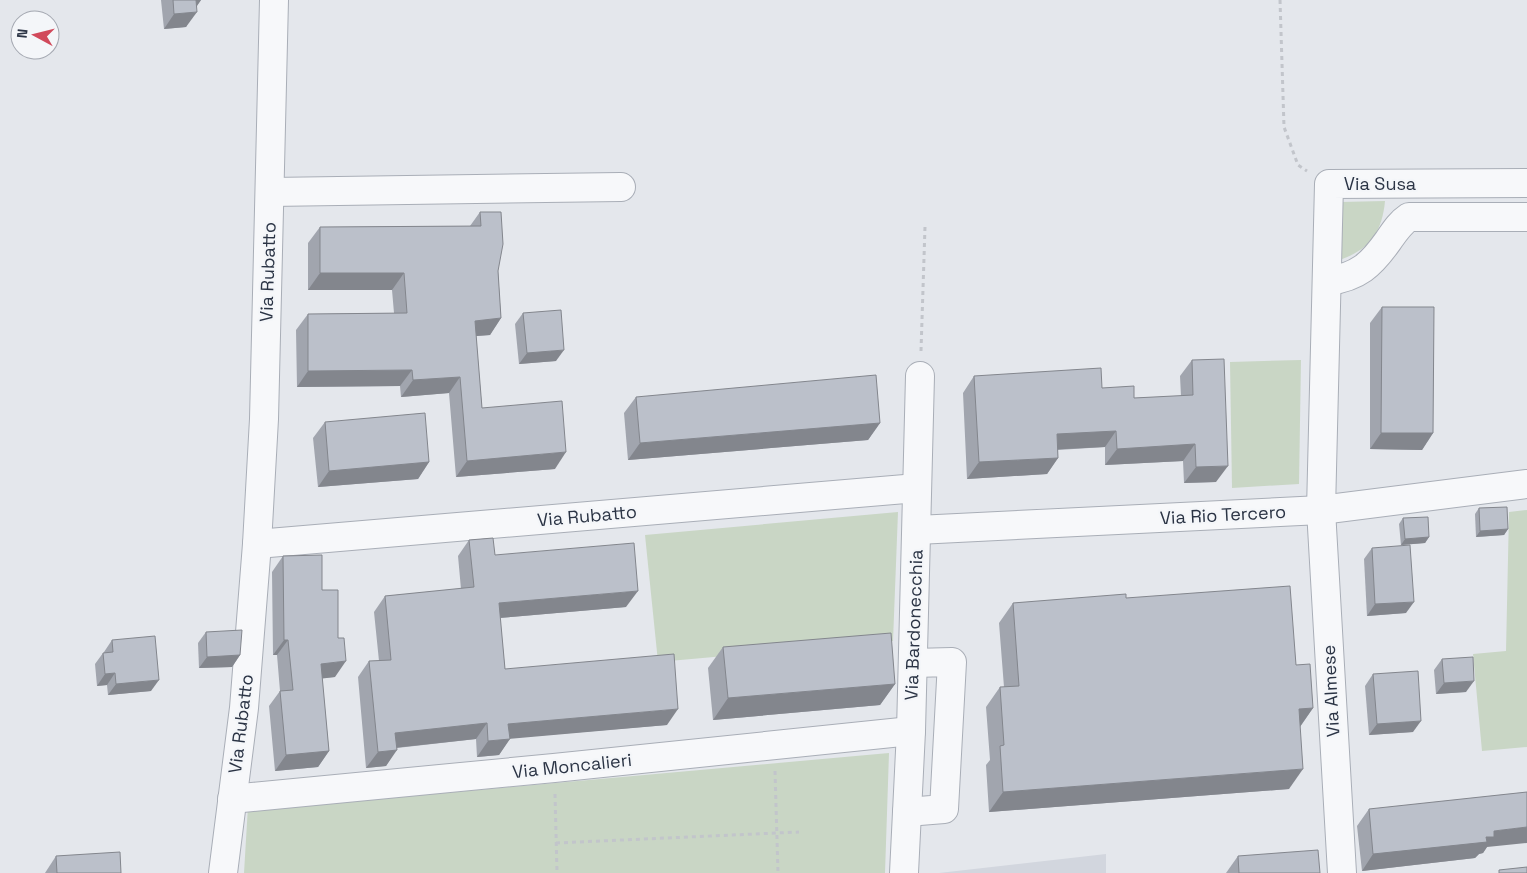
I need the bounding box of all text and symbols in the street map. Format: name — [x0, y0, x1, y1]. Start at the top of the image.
north arrow — [10, 10, 60, 60]
text: N — [13, 28, 32, 39]
street label: Via Susa — [1344, 172, 1416, 195]
street label: Via Rubatto — [254, 222, 281, 322]
street label: Via Rubatto — [536, 500, 638, 531]
street label: Via Rio Tercero — [1159, 500, 1287, 529]
street label: Via Bardonecchia — [899, 549, 928, 701]
street label: Via Almese — [1317, 644, 1344, 738]
street label: Via Rubatto — [223, 673, 258, 775]
street label: Via Moncalieri — [511, 748, 633, 783]

